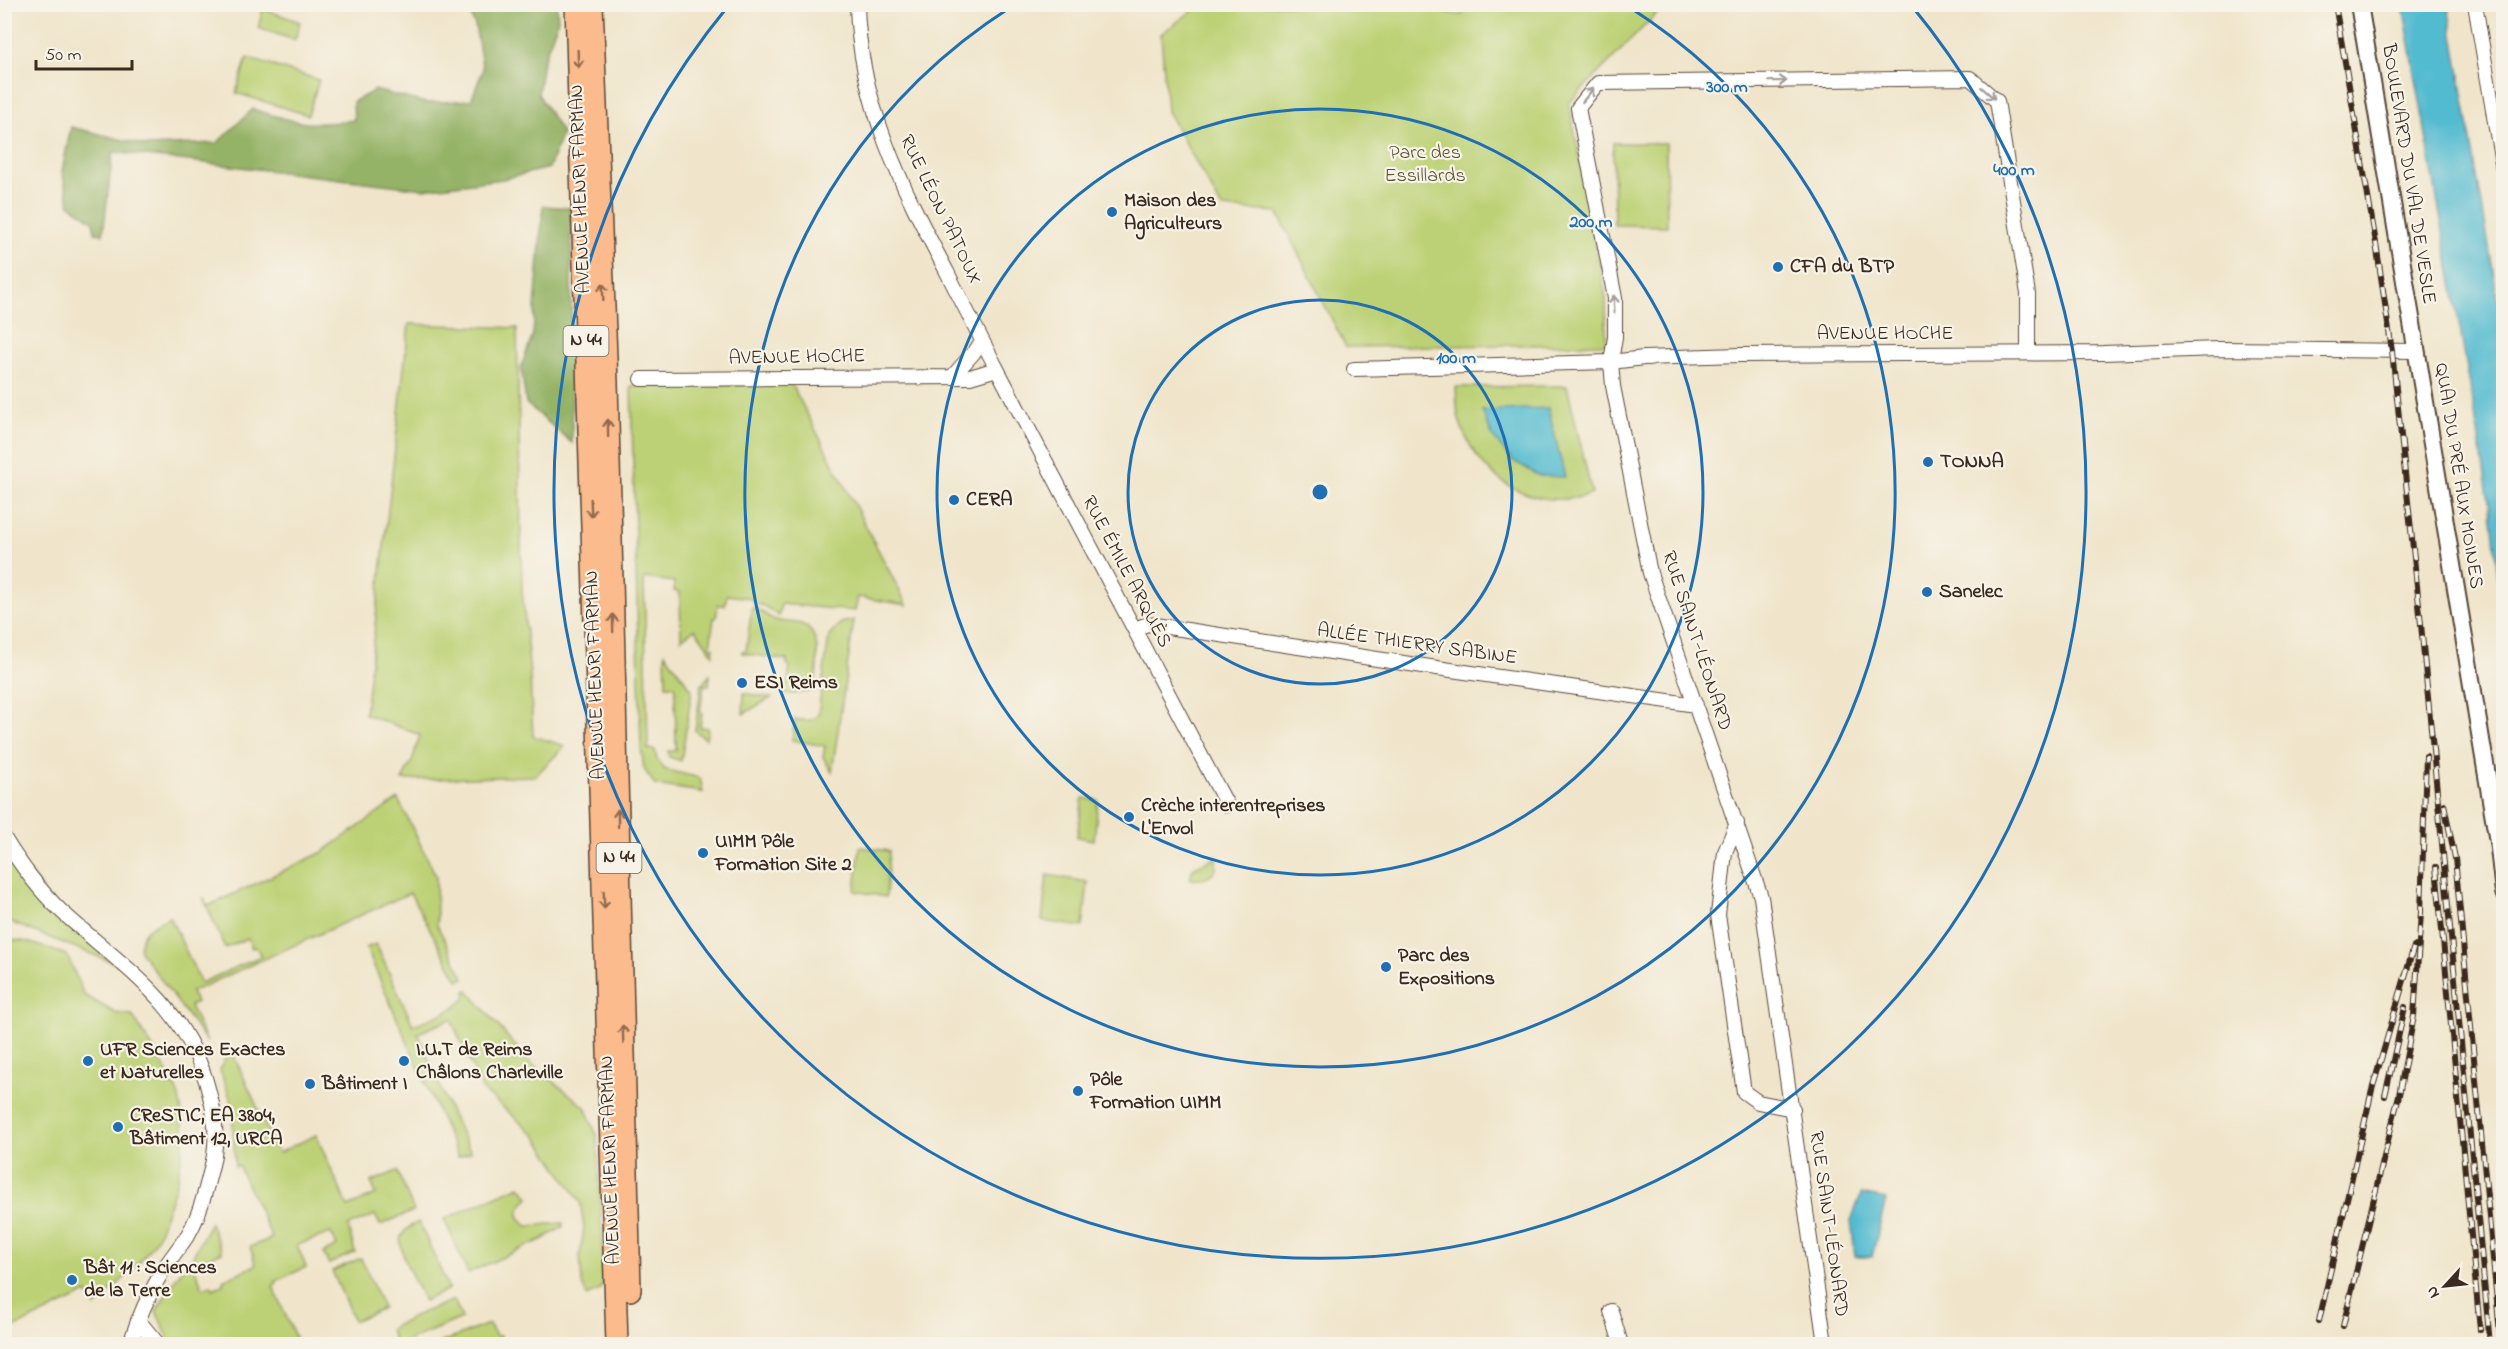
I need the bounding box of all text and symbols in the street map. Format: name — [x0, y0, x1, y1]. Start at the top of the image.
scale bar — [36, 33, 132, 71]
street label: BOULEVARD DU VAL DE VESLE — [2373, 41, 2443, 306]
text: 50 m — [45, 43, 82, 69]
one-way arrow — [572, 49, 583, 69]
text: 300 m — [1705, 75, 1748, 101]
one-way arrow — [1767, 75, 1787, 86]
street label: AVENUE HENRI FARMAN — [563, 84, 599, 294]
one-way arrow — [1980, 86, 1995, 100]
one-way arrow — [1582, 87, 1595, 103]
street label: RUE LÉON PATOUX — [891, 130, 989, 290]
park label: Parc des Essillards — [1384, 139, 1466, 191]
text: 400 m — [1993, 158, 2035, 184]
place label: Maison des Agriculteurs — [1124, 187, 1222, 240]
marker: Maison des Agriculteurs — [1105, 205, 1119, 219]
text: 200 m — [1569, 210, 1613, 236]
place label: CFA du BTP — [1790, 253, 1895, 282]
marker: CFA du BTP — [1771, 260, 1785, 274]
one-way arrow — [598, 283, 609, 303]
one-way arrow — [1609, 295, 1620, 315]
street label: AVENUE HOCHE — [1817, 320, 1953, 349]
road number: N 44 — [564, 326, 608, 356]
street label: AVENUE HOCHE — [728, 342, 866, 374]
text: 100 m — [1436, 346, 1476, 372]
street label: QUAI DU PRÉ AUX MOINES — [2426, 361, 2490, 591]
one-way arrow — [602, 419, 614, 439]
place label: TONNA — [1940, 448, 2004, 477]
marker: TONNA — [1921, 455, 1935, 469]
centre of rings — [1310, 482, 1330, 502]
place label: CERA — [966, 486, 1012, 515]
street label: RUE ÉMILE ARQUÈS — [1074, 491, 1178, 653]
marker: CERA — [947, 493, 961, 507]
one-way arrow — [585, 498, 596, 518]
street label: RUE SAINT-LÉONARD — [1653, 547, 1739, 735]
street label: AVENUE HENRI FARMAN — [578, 570, 614, 780]
place label: Sanelec — [1939, 578, 2004, 607]
marker: Sanelec — [1920, 585, 1934, 599]
one-way arrow — [607, 614, 619, 634]
street label: ALLÉE THIERRY SABINE — [1315, 617, 1519, 673]
place label: ESI Reims — [754, 669, 838, 698]
marker: ESI Reims — [735, 676, 749, 690]
place label: Crèche interentreprises L'Envol — [1141, 792, 1326, 844]
one-way arrow — [612, 809, 624, 829]
marker: Crèche interentreprises L'Envol — [1122, 810, 1136, 824]
place label: UIMM Pôle Formation Site 2 — [714, 828, 852, 880]
road number: N 44 — [596, 843, 642, 873]
marker: UIMM Pôle Formation Site 2 — [696, 846, 710, 860]
one-way arrow — [598, 890, 609, 910]
place label: Parc des Expositions — [1398, 942, 1495, 994]
marker: Parc des Expositions — [1379, 960, 1393, 974]
one-way arrow — [618, 1025, 629, 1045]
place label: UFR Sciences Exactes et Naturelles — [100, 1036, 285, 1088]
place label: I.U.T de Reims Châlons Charleville — [416, 1036, 564, 1088]
marker: UFR Sciences Exactes et Naturelles — [81, 1054, 95, 1068]
marker: I.U.T de Reims Châlons Charleville — [397, 1054, 411, 1068]
street label: AVENUE HENRI FARMAN — [593, 1055, 629, 1265]
place label: Pôle Formation UIMM — [1089, 1066, 1221, 1118]
place label: Bâtiment I — [321, 1070, 408, 1099]
marker: Bâtiment I — [303, 1077, 317, 1091]
marker: Pôle Formation UIMM — [1071, 1084, 1085, 1098]
place label: CReSTIC, EA 3804, Bâtiment 12, URCA — [129, 1102, 283, 1154]
marker: CReSTIC, EA 3804, Bâtiment 12, URCA — [111, 1120, 125, 1134]
street label: RUE SAINT-LÉONARD — [1801, 1129, 1855, 1319]
place label: Bât 11 : Sciences de la Terre — [83, 1254, 217, 1306]
north arrow — [2415, 1256, 2475, 1316]
marker: Bât 11 : Sciences de la Terre — [65, 1273, 79, 1287]
text: N — [2420, 1281, 2447, 1302]

